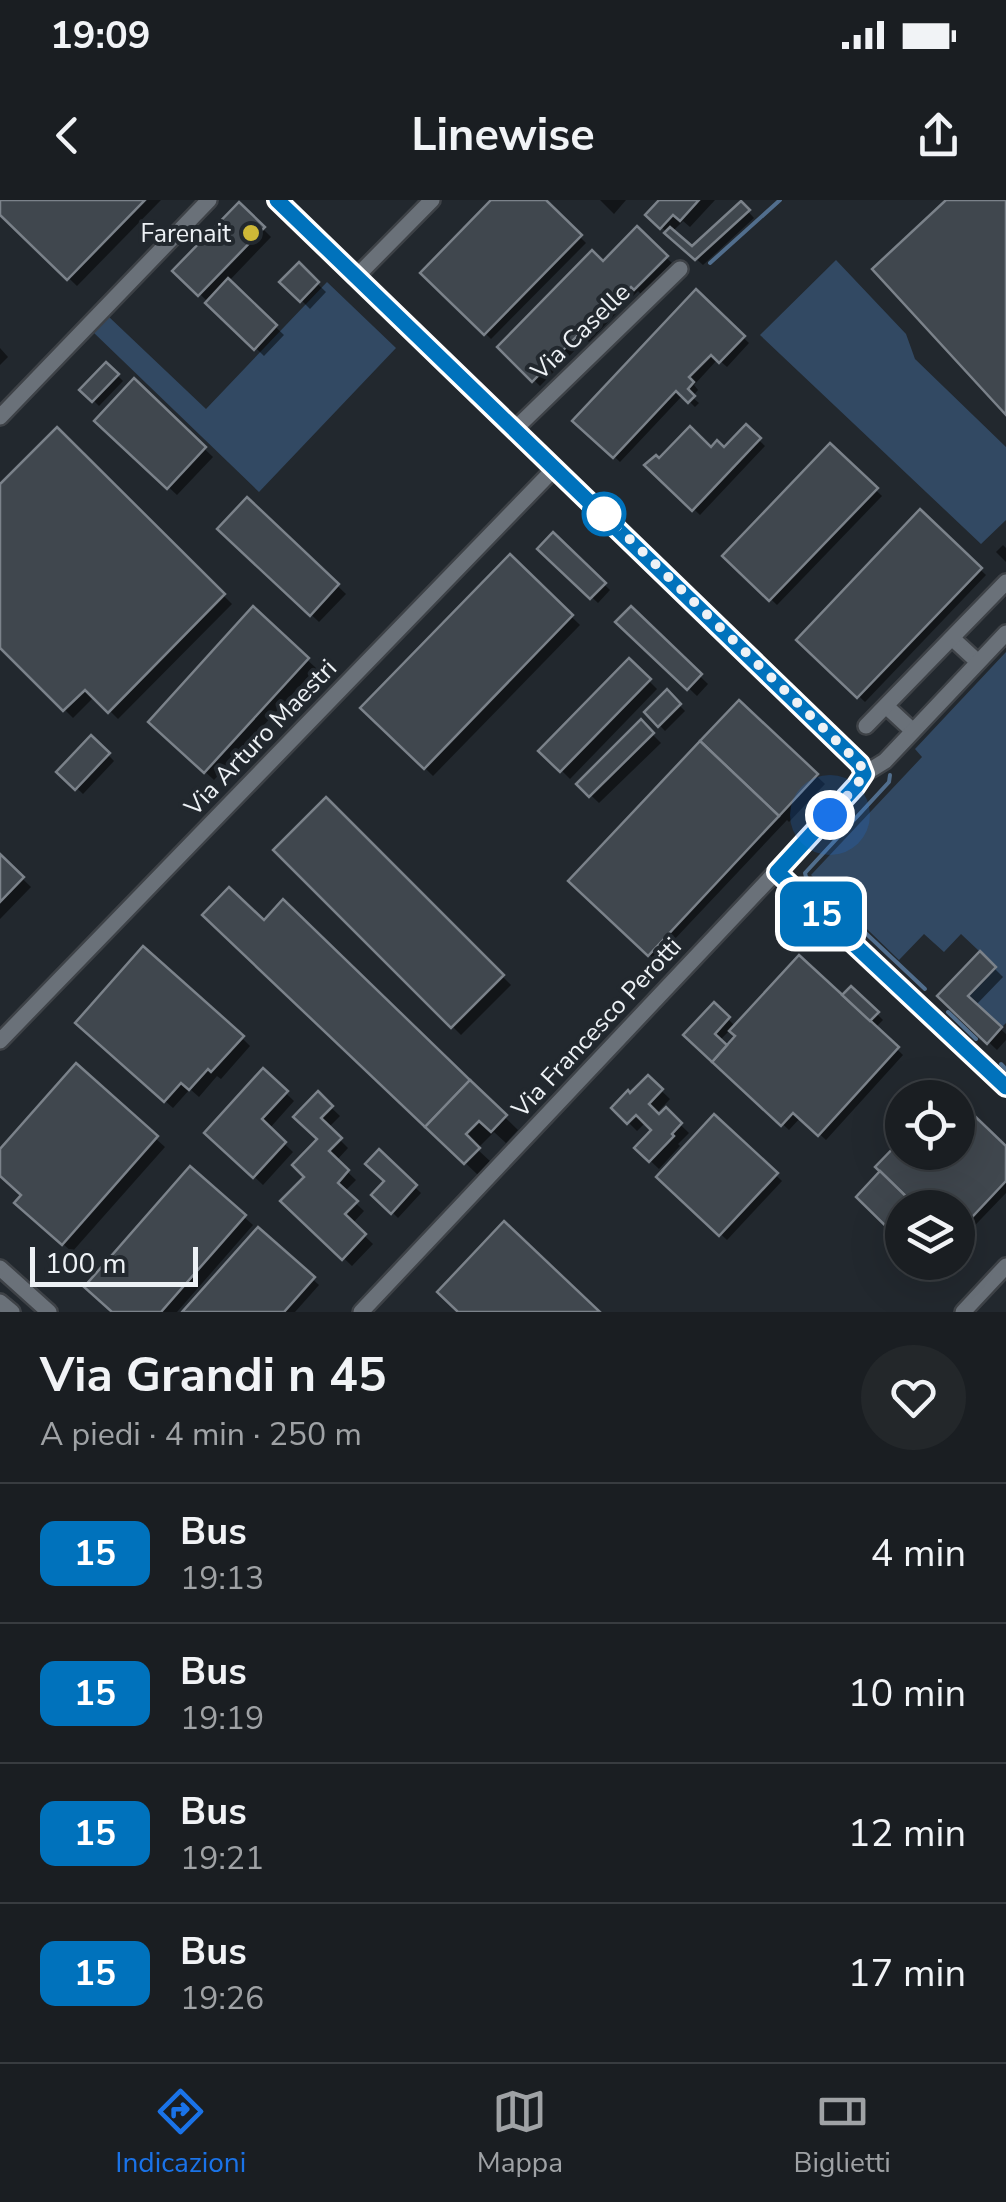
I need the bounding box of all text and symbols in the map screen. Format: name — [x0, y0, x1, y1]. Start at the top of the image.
text: 19:09 — [50, 10, 151, 61]
text: Linewise — [411, 105, 595, 166]
icon: back — [40, 108, 95, 163]
icon: share — [911, 108, 966, 163]
place label: Farenait — [140, 217, 231, 251]
marker: Farenait — [240, 222, 262, 244]
street label: Via Caselle — [523, 276, 638, 388]
unlabelled marker — [583, 493, 625, 535]
street label: Via Arturo Maestri — [176, 652, 344, 824]
your location — [805, 790, 855, 840]
line badge: 15 — [776, 882, 866, 946]
text: 15 — [800, 891, 842, 938]
street label: Via Francesco Perotti — [504, 930, 689, 1126]
map controls — [885, 1080, 975, 1280]
button: locate — [885, 1080, 975, 1170]
button: layers — [885, 1190, 975, 1280]
scale bar — [30, 1242, 198, 1286]
text: 100 m — [45, 1245, 127, 1283]
text: Via Grandi n 45 — [40, 1342, 387, 1408]
button: heart — [861, 1345, 966, 1450]
text: A piedi · 4 min · 250 m — [40, 1413, 362, 1456]
text: Bus — [180, 1506, 247, 1557]
text: 4 min — [871, 1528, 966, 1579]
text: 15 — [74, 1530, 116, 1577]
text: 19:13 — [180, 1557, 264, 1600]
text: Bus — [180, 1646, 247, 1697]
text: 10 min — [848, 1668, 966, 1719]
text: 15 — [74, 1670, 116, 1717]
text: 19:19 — [180, 1697, 264, 1740]
text: Bus — [180, 1786, 247, 1837]
text: 12 min — [848, 1808, 966, 1859]
text: 15 — [74, 1810, 116, 1857]
text: 19:21 — [180, 1837, 264, 1880]
text: Bus — [180, 1926, 247, 1977]
text: 17 min — [848, 1948, 966, 1999]
text: 15 — [74, 1950, 116, 1997]
text: 19:26 — [180, 1977, 264, 2020]
tab: Indicazioni — [115, 2084, 246, 2182]
tab: Mappa — [477, 2084, 563, 2182]
tab: Biglietti — [794, 2084, 891, 2182]

